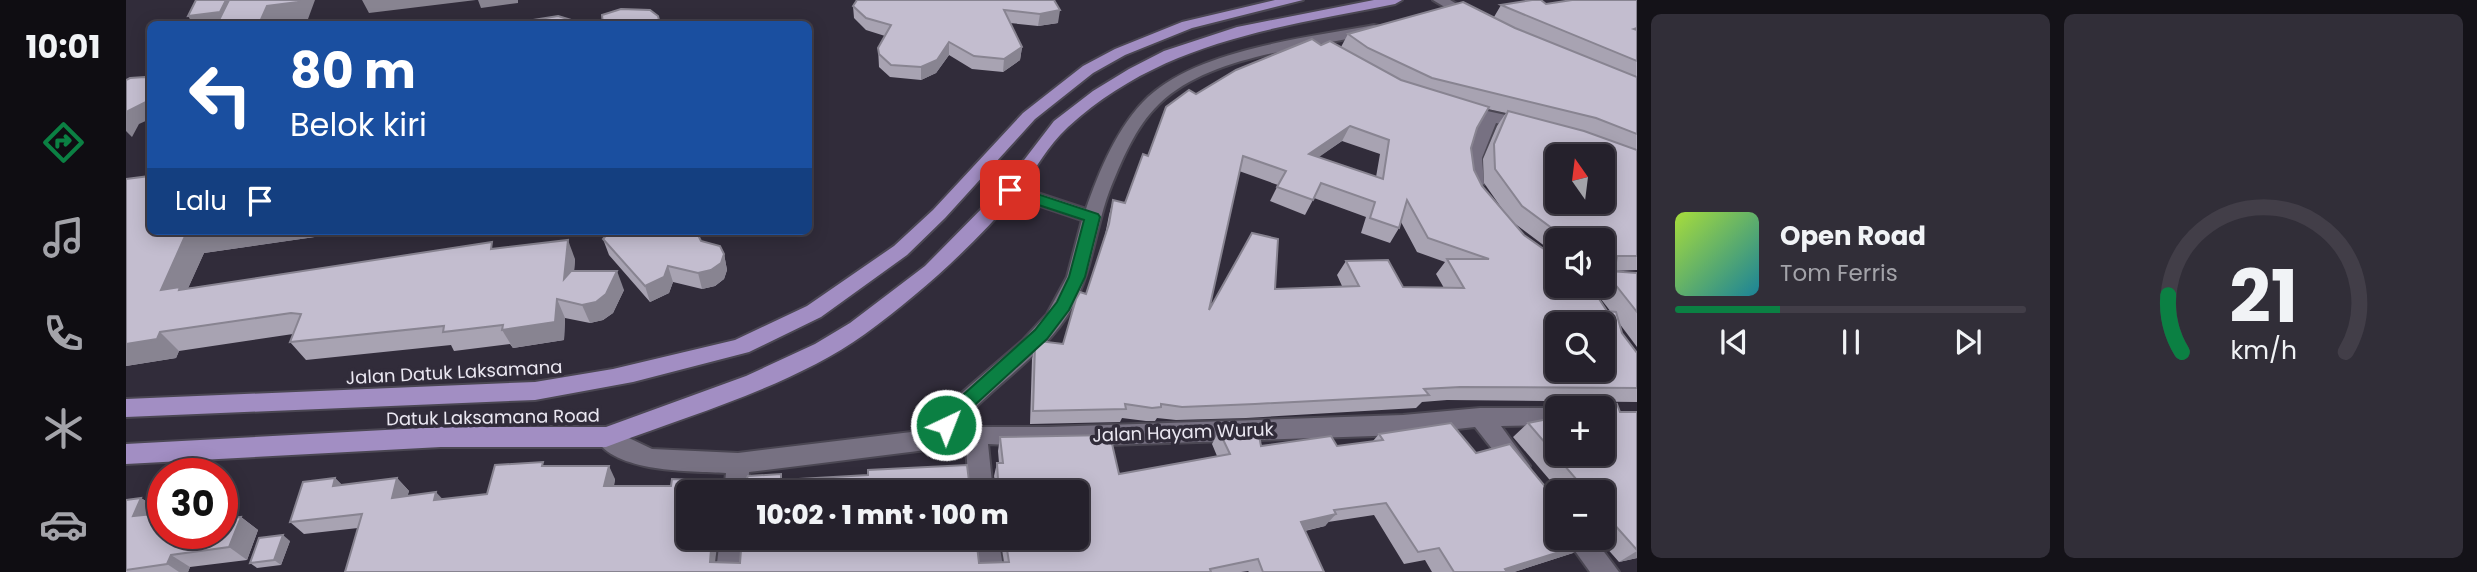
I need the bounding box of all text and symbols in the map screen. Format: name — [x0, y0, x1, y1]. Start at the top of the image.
text: 10:01 — [26, 24, 100, 69]
text: 80 m — [290, 37, 416, 105]
icon: left — [175, 49, 266, 140]
text: Belok kiri — [290, 102, 427, 147]
icon: directions — [39, 118, 88, 167]
north arrow — [1545, 144, 1615, 214]
map controls — [1545, 144, 1615, 550]
pin — [980, 160, 1040, 220]
icon: arrive — [991, 171, 1029, 209]
icon: arrive — [241, 182, 279, 220]
text: Lalu — [175, 183, 227, 219]
icon: music — [39, 213, 88, 262]
text: Open Road — [1780, 218, 1926, 254]
button: sound — [1545, 228, 1615, 298]
text: 21 — [2229, 246, 2298, 347]
text: Tom Ferris — [1780, 257, 1898, 289]
icon: phone — [39, 309, 88, 358]
button: search — [1545, 312, 1615, 382]
icon: previous — [1715, 323, 1753, 361]
icon: pause — [1832, 323, 1870, 361]
icon: next — [1949, 323, 1987, 361]
text: km/h — [2230, 333, 2297, 368]
street label: Jalan Datuk Laksamana — [345, 354, 563, 390]
position arrow — [909, 388, 983, 462]
button: + — [1545, 396, 1615, 466]
street label: Datuk Laksamana Road — [386, 403, 600, 431]
icon: climate — [39, 404, 88, 453]
street label: Jalan Hayam Wuruk — [1092, 416, 1275, 448]
speed limit sign: 30 — [147, 458, 238, 549]
button: − — [1545, 480, 1615, 550]
text: 10:02 · 1 mnt · 100 m — [756, 497, 1009, 533]
icon: car — [39, 500, 88, 549]

